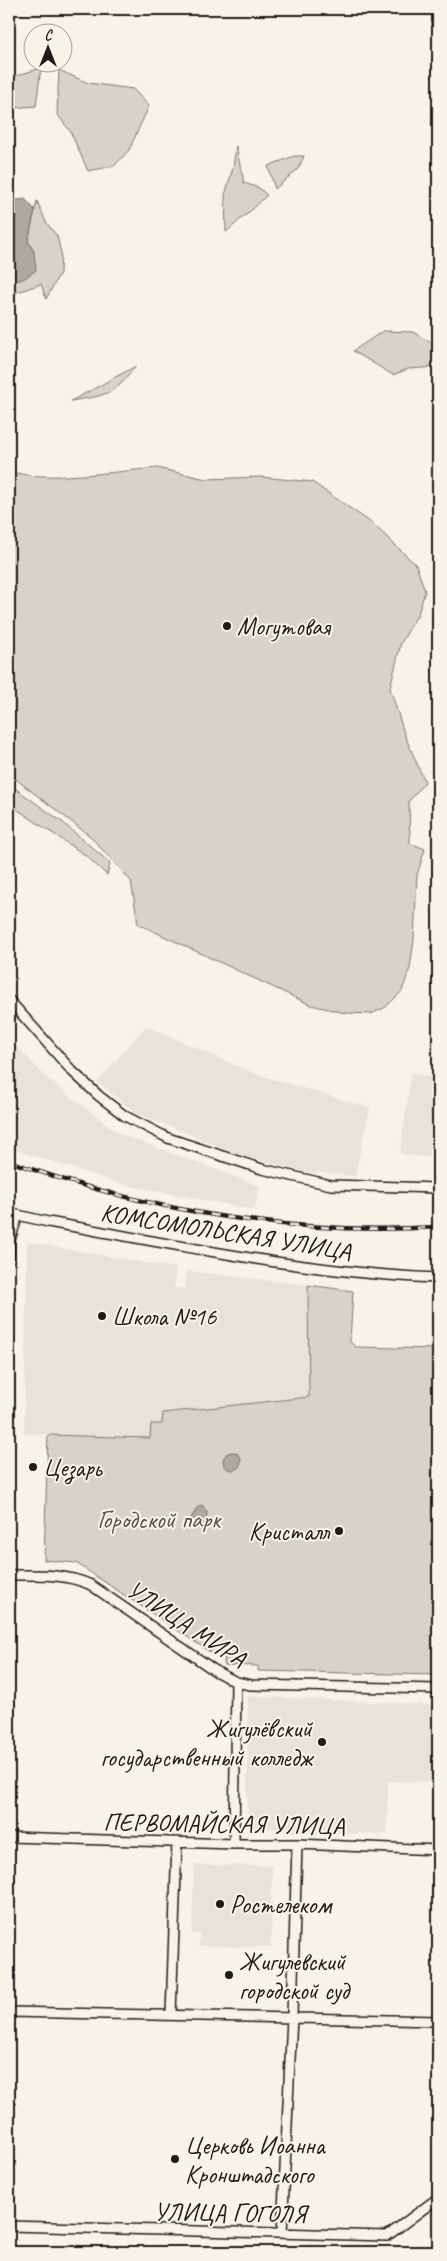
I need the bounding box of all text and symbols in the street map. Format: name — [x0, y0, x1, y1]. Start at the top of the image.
north arrow — [22, 22, 72, 72]
text: С — [45, 27, 54, 44]
place label: Могутовая — [237, 611, 332, 643]
marker: Могутовая — [221, 620, 233, 632]
street label: КОМСОМОЛЬСКАЯ УЛИЦА — [99, 1196, 354, 1268]
place label: Школа №16 — [112, 1301, 217, 1333]
marker: Школа №16 — [96, 1310, 108, 1322]
place label: Цезарь — [43, 1452, 104, 1485]
marker: Цезарь — [27, 1461, 39, 1473]
park label: Городской парк — [98, 1504, 222, 1536]
place label: Кристалл — [249, 1516, 331, 1548]
marker: Кристалл — [333, 1525, 345, 1537]
street label: УЛИЦА МИРА — [121, 1573, 253, 1675]
place label: Жигулёвский государственный колледж — [100, 1713, 314, 1774]
marker: Жигулёвский государственный колледж — [316, 1736, 328, 1748]
street label: ПЕРВОМАЙСКАЯ УЛИЦА — [103, 1806, 345, 1842]
place label: Ростелеком — [230, 1889, 333, 1921]
marker: Ростелеком — [214, 1898, 226, 1910]
place label: Жигулевский городской суд — [239, 1946, 351, 2007]
marker: Жигулевский городской суд — [223, 1969, 235, 1981]
place label: Церковь Иоанна Кронштадского — [185, 2130, 327, 2191]
marker: Церковь Иоанна Кронштадского — [169, 2153, 181, 2165]
street label: УЛИЦА ГОГОЛЯ — [154, 2196, 310, 2230]

